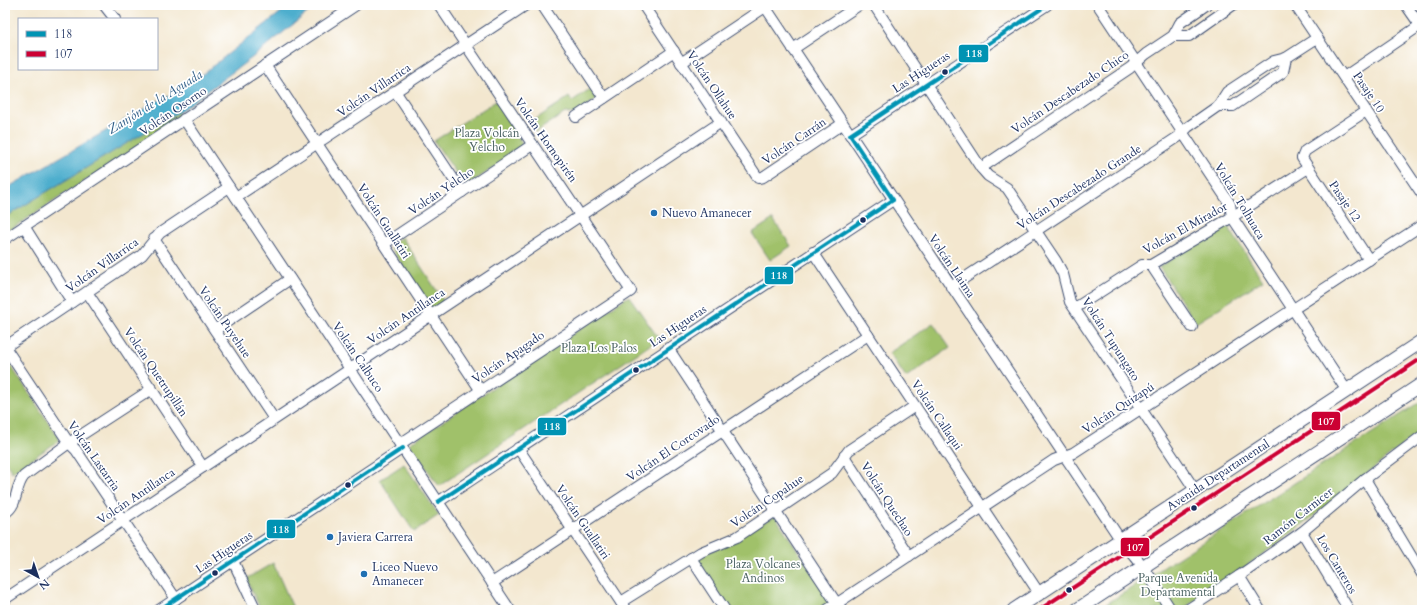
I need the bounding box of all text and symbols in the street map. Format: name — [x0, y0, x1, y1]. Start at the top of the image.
legend — [18, 18, 158, 70]
text: 118 — [54, 26, 72, 42]
line badge: 118 — [958, 44, 989, 63]
text: 107 — [54, 46, 72, 62]
text: 118 — [966, 46, 982, 61]
street label: Volcán Descabezado Chico — [1008, 46, 1132, 137]
street label: Las Higueras — [889, 47, 953, 97]
street label: Volcán Ollahue — [683, 48, 741, 122]
street label: Volcán Villarrica — [334, 59, 415, 120]
water label: Zanjón de la Aguada — [104, 66, 206, 138]
unlabelled marker — [940, 67, 950, 77]
street label: Pasaje 10 — [1350, 69, 1388, 115]
street label: Volcán Osorno — [136, 82, 210, 139]
street label: Volcán Hornopirén — [511, 95, 581, 186]
street label: Volcán Carrán — [759, 114, 829, 168]
park label: Plaza Volcán Yelcho — [455, 125, 520, 155]
street label: Volcán Descabezado Grande — [1014, 141, 1144, 233]
street label: Volcán Tolhuaca — [1211, 160, 1270, 243]
street label: Volcán Yelcho — [405, 163, 477, 219]
street label: Pasaje 12 — [1326, 178, 1364, 224]
street label: Volcán Guallatiri — [354, 180, 415, 262]
street label: Volcán El Mirador — [1140, 198, 1231, 258]
place label: Nuevo Amanecer — [662, 205, 752, 221]
marker: Nuevo Amanecer — [649, 208, 659, 218]
unlabelled marker — [858, 215, 868, 225]
street label: Volcán Llaima — [925, 231, 980, 302]
street label: Volcán Villarrica — [62, 234, 142, 296]
line badge: 118 — [764, 266, 794, 285]
text: 118 — [771, 268, 787, 283]
street label: Volcán Puyehue — [195, 283, 255, 361]
street label: Volcán Antillanca — [364, 284, 449, 348]
street label: Volcán Tupungato — [1078, 294, 1144, 384]
street label: Las Higueras — [646, 301, 710, 351]
street label: Volcán Calbuco — [329, 319, 388, 396]
street label: Volcán Quetrupillán — [120, 324, 192, 420]
street label: Volcán Apagado — [469, 327, 548, 387]
park label: Plaza Los Palos — [561, 340, 637, 356]
unlabelled marker — [631, 365, 641, 375]
street label: Volcán Callaqui — [908, 377, 967, 454]
street label: Volcán Quizapú — [1079, 378, 1157, 437]
street label: Volcán El Corcovado — [623, 411, 723, 485]
line badge: 107 — [1311, 411, 1341, 431]
text: 107 — [1318, 414, 1335, 429]
line badge: 118 — [537, 417, 567, 436]
street label: Volcán Lastarria — [64, 418, 124, 495]
text: 118 — [544, 419, 560, 434]
street label: Avenida Departamental — [1163, 436, 1273, 514]
street label: Volcán Quechao — [857, 459, 917, 540]
street label: Volcán Antillanca — [94, 464, 179, 528]
street label: Volcán Copahue — [727, 471, 807, 531]
unlabelled marker — [343, 480, 353, 490]
street label: Volcán Guallatiri — [552, 482, 614, 563]
street label: Ramón Carnicer — [1260, 483, 1337, 548]
unlabelled marker — [1189, 503, 1199, 513]
line badge: 118 — [266, 519, 296, 539]
text: 118 — [273, 522, 289, 537]
street label: Las Higueras — [192, 527, 256, 577]
place label: Javiera Carrera — [336, 529, 414, 545]
street label: Los Canteros — [1313, 531, 1361, 597]
marker: Javiera Carrera — [325, 532, 335, 542]
line badge: 107 — [1120, 537, 1150, 557]
text: 107 — [1127, 540, 1144, 555]
park label: Plaza Volcanes Andinos — [726, 556, 800, 586]
north arrow — [18, 557, 58, 597]
place label: Liceo Nuevo Amanecer — [372, 559, 439, 589]
unlabelled marker — [210, 568, 220, 578]
marker: Liceo Nuevo Amanecer — [359, 569, 369, 579]
park label: Parque Avenida Departamental — [1138, 570, 1219, 600]
text: N — [35, 575, 53, 593]
unlabelled marker — [1064, 585, 1074, 595]

